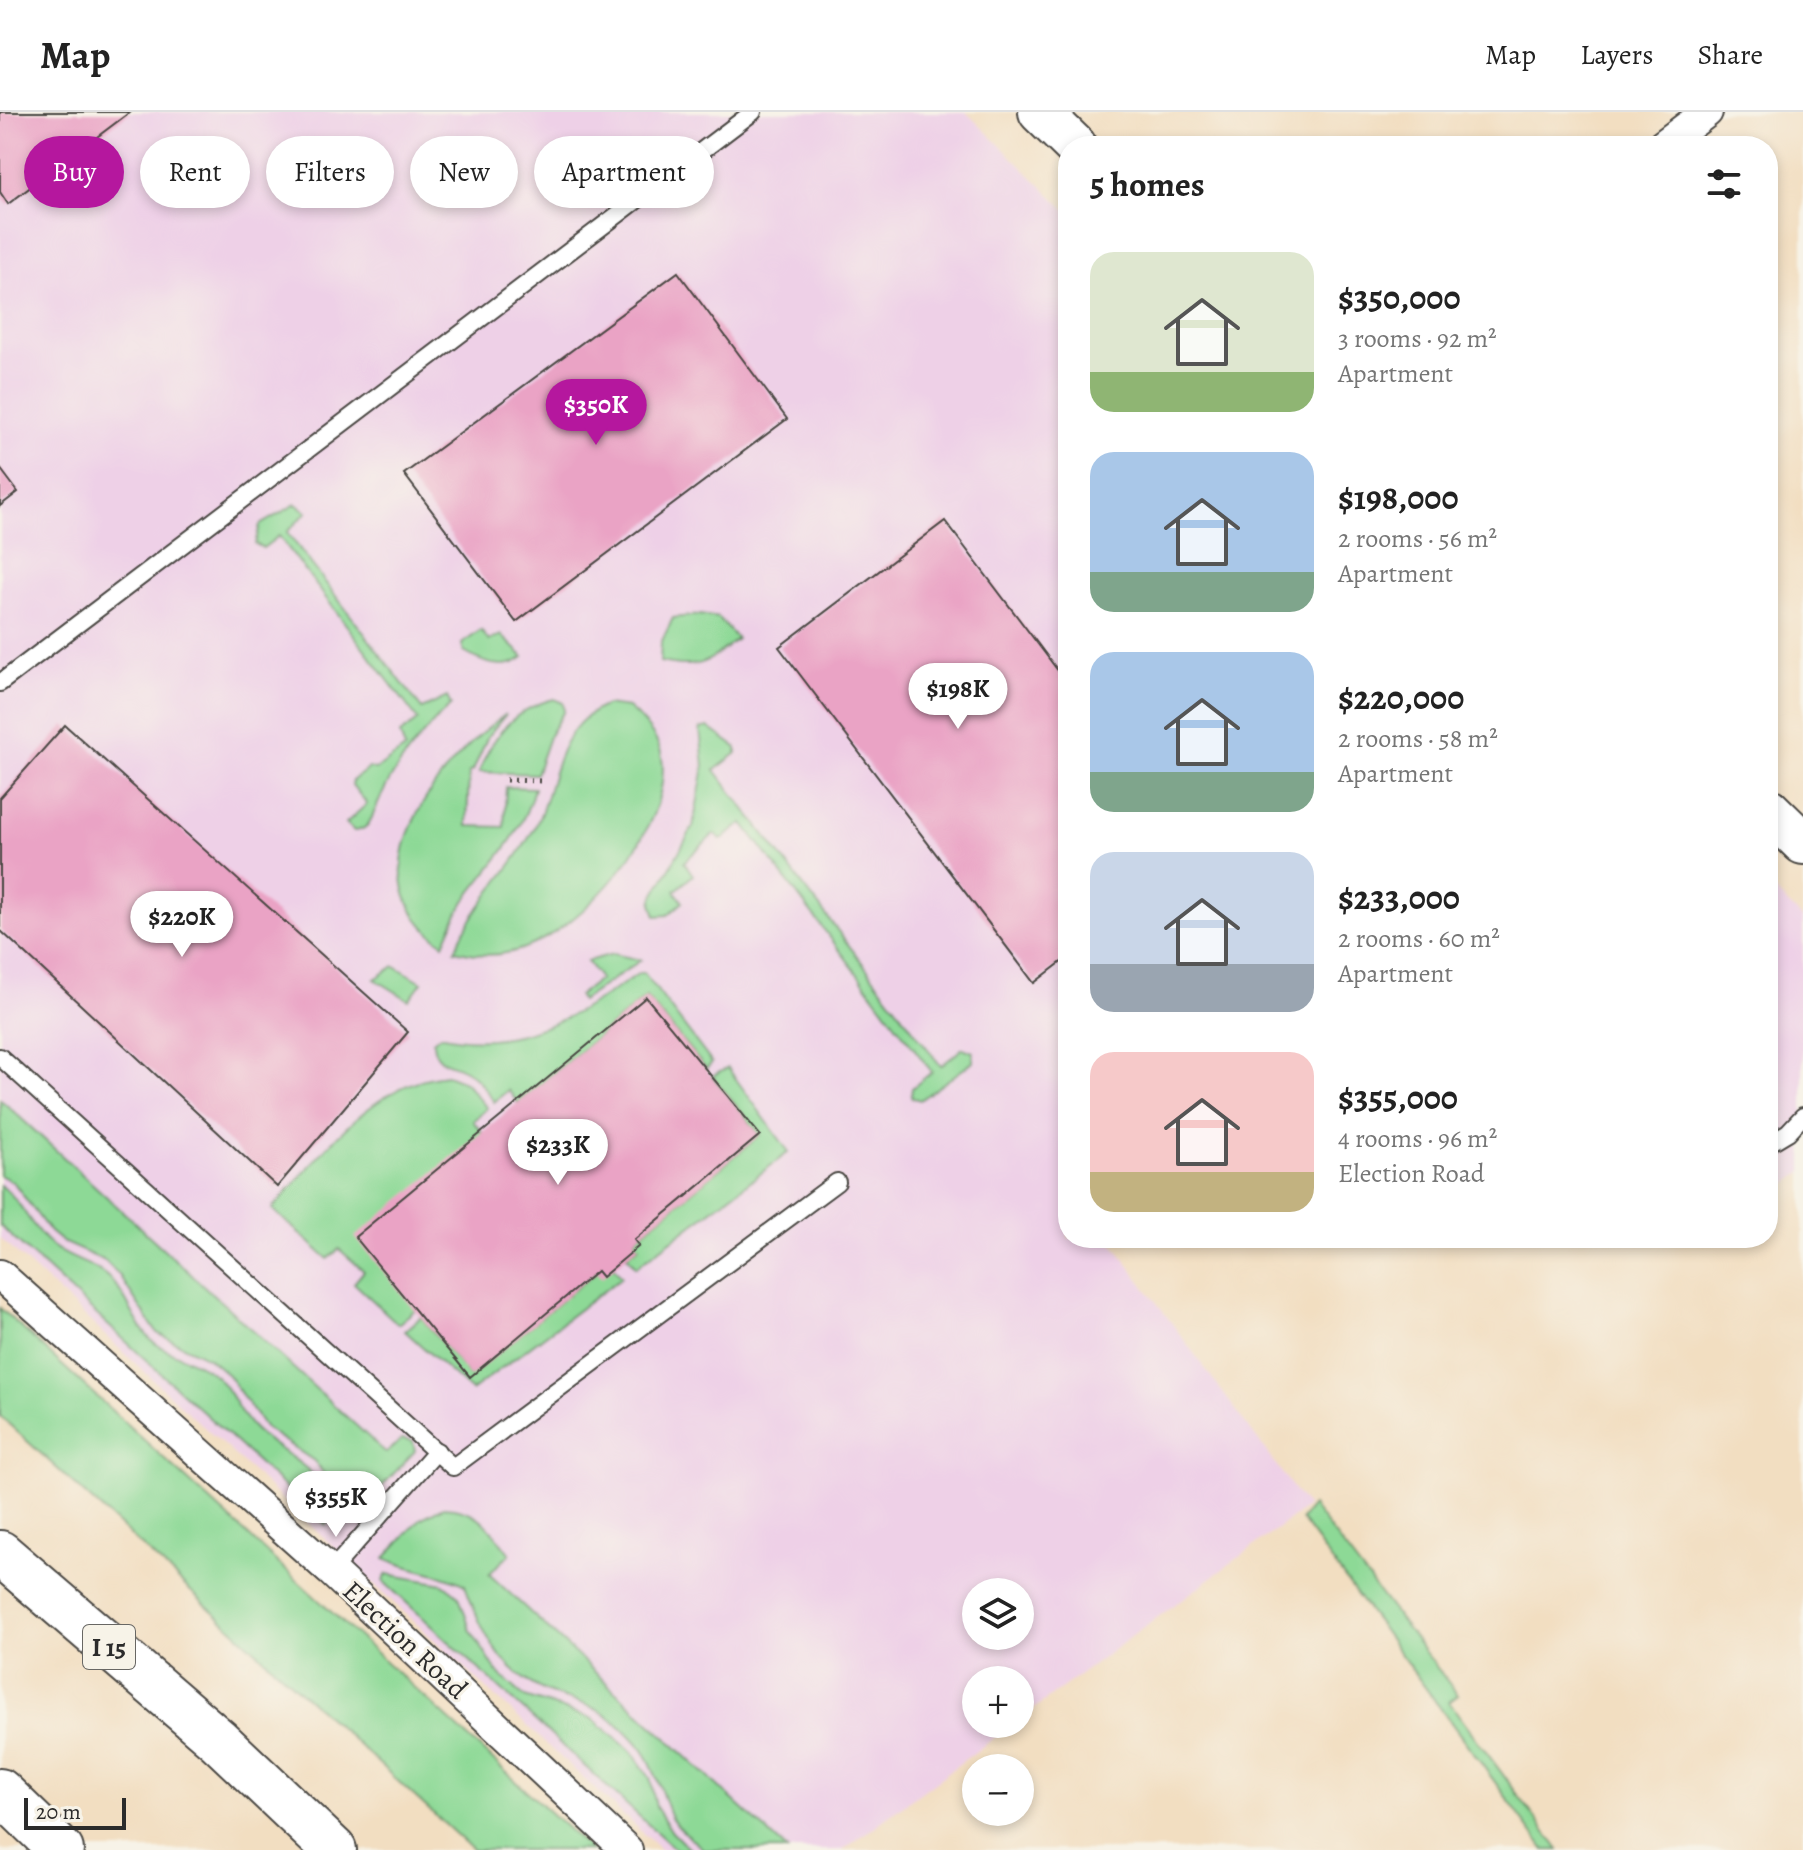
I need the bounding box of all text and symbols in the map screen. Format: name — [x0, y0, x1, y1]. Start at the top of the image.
text: Map — [40, 29, 110, 81]
text: Map — [1485, 36, 1536, 74]
text: Layers — [1580, 36, 1653, 74]
text: Share — [1697, 36, 1763, 74]
chip: Buy — [24, 136, 124, 208]
chip: Rent — [140, 136, 250, 208]
chip: Filters — [266, 136, 394, 208]
chip: New — [410, 136, 518, 208]
chip: Apartment — [534, 136, 714, 208]
text: 5 homes — [1090, 161, 1205, 208]
icon: filters — [1702, 162, 1746, 206]
text: $350,000 — [1338, 274, 1461, 321]
icon: home — [1154, 284, 1250, 380]
text: 3 rooms · 92 m² — [1338, 321, 1497, 356]
text: Apartment — [1338, 356, 1453, 391]
pin: $350K — [540, 379, 652, 447]
text: $350K — [564, 387, 628, 422]
text: $198,000 — [1338, 474, 1459, 521]
icon: home — [1154, 484, 1250, 580]
text: 2 rooms · 56 m² — [1338, 521, 1497, 556]
text: Apartment — [1338, 556, 1453, 591]
pin: $198K — [902, 663, 1014, 731]
text: $198K — [926, 671, 990, 706]
text: $220,000 — [1338, 674, 1464, 721]
icon: home — [1154, 684, 1250, 780]
text: 2 rooms · 58 m² — [1338, 721, 1498, 756]
text: Apartment — [1338, 756, 1453, 791]
text: $233,000 — [1338, 874, 1460, 921]
icon: home — [1154, 884, 1250, 980]
pin: $220K — [126, 891, 238, 959]
text: $220K — [148, 899, 216, 934]
text: 2 rooms · 60 m² — [1338, 921, 1500, 956]
text: Apartment — [1338, 956, 1453, 991]
text: $355,000 — [1338, 1074, 1458, 1121]
icon: home — [1154, 1084, 1250, 1180]
pin: $233K — [502, 1119, 614, 1187]
text: 4 rooms · 96 m² — [1338, 1121, 1497, 1156]
text: $233K — [526, 1127, 590, 1162]
text: Election Road — [1338, 1156, 1485, 1191]
pin: $355K — [280, 1471, 392, 1539]
text: $355K — [305, 1479, 367, 1514]
street label: Election Road — [334, 1572, 476, 1708]
map controls — [962, 1578, 1034, 1826]
button: layers — [962, 1578, 1034, 1650]
road number: I 15 — [83, 1625, 135, 1669]
button: + — [962, 1666, 1034, 1738]
button: − — [962, 1754, 1034, 1826]
scale bar — [24, 1794, 126, 1830]
text: 20 m — [36, 1797, 81, 1827]

